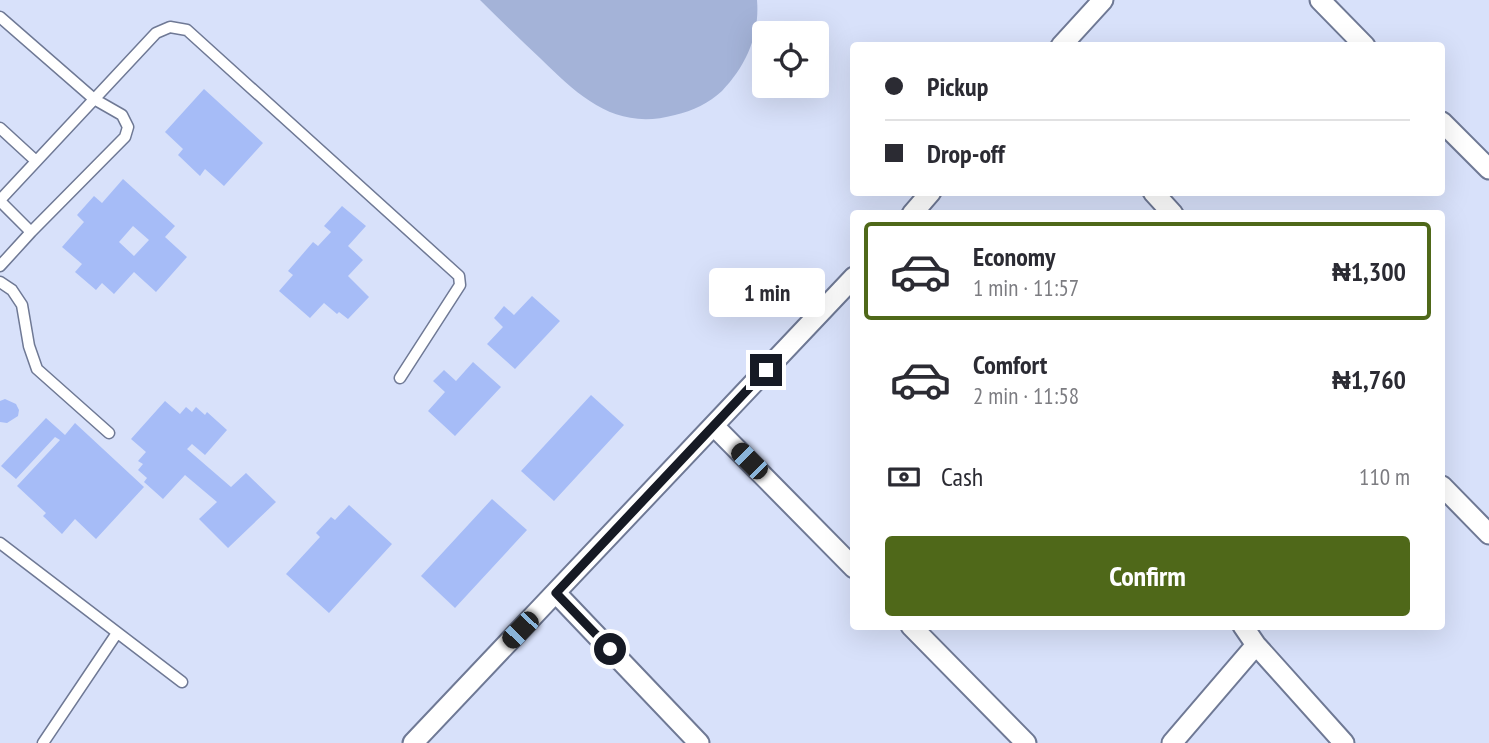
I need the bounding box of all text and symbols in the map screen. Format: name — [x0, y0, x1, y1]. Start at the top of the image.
map controls — [752, 21, 829, 98]
button: locate — [752, 21, 829, 98]
text: Pickup — [927, 70, 988, 103]
text: Drop-off — [927, 137, 1005, 170]
icon: car — [889, 240, 952, 303]
text: Economy — [973, 240, 1055, 273]
text: ₦1,300 — [1332, 255, 1406, 288]
callout: 1 min — [708, 268, 824, 318]
text: 1 min · 11:57 — [973, 273, 1079, 302]
text: 1 min — [744, 278, 790, 307]
icon: car — [889, 348, 952, 411]
text: Comfort — [973, 348, 1047, 381]
route end — [750, 354, 782, 386]
text: ₦1,760 — [1332, 363, 1406, 396]
text: 2 min · 11:58 — [973, 381, 1079, 410]
car — [727, 439, 772, 483]
icon: cash — [885, 458, 923, 496]
text: Cash — [941, 460, 983, 493]
text: 110 m — [1359, 462, 1410, 491]
button: Confirm — [885, 536, 1410, 616]
car — [498, 608, 543, 652]
route start — [594, 633, 626, 665]

